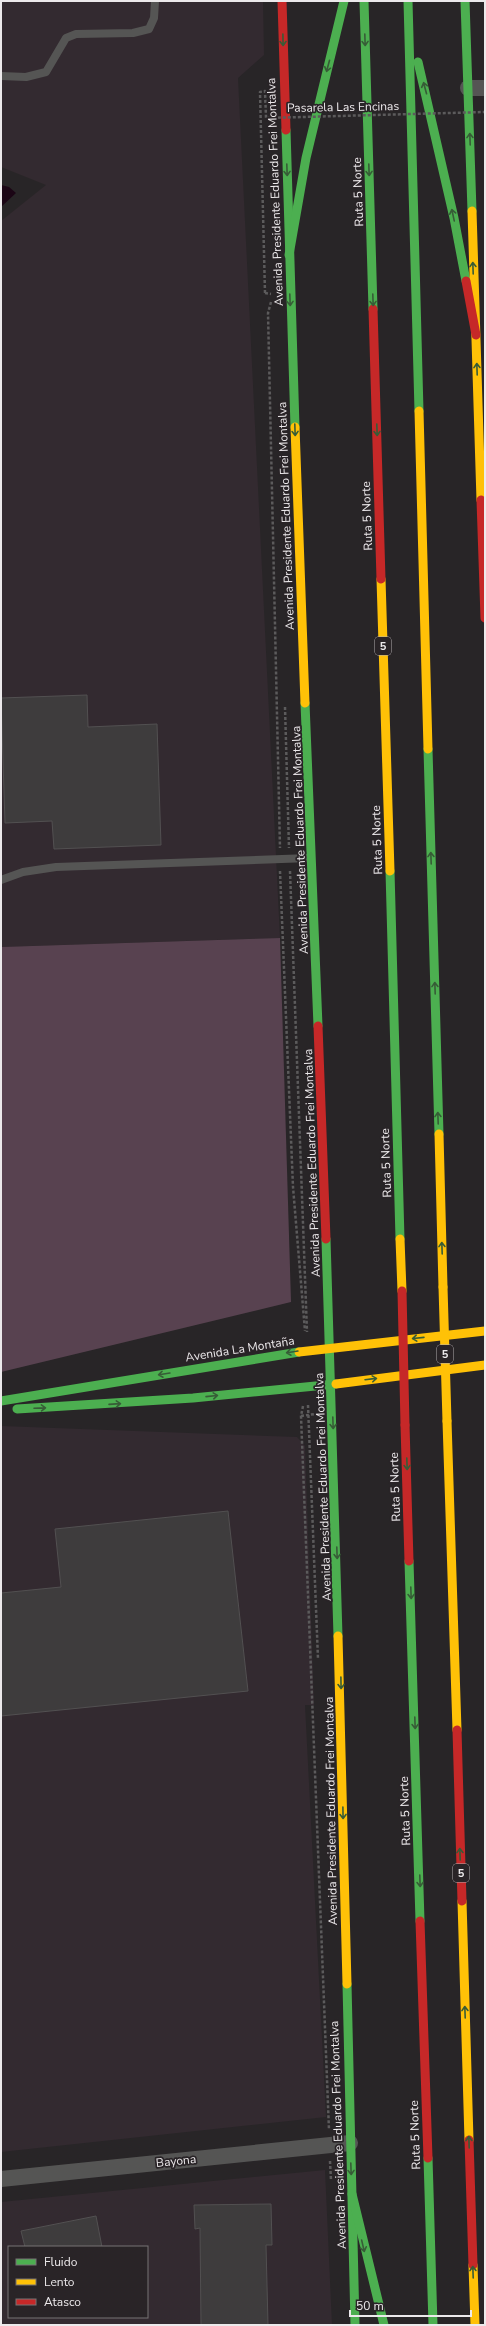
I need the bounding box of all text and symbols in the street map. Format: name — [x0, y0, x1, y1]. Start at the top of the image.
one-way arrow — [279, 33, 287, 46]
one-way arrow — [361, 33, 369, 46]
one-way arrow — [324, 59, 331, 72]
street label: Avenida Presidente Eduardo Frei Montalva — [263, 78, 287, 306]
one-way arrow — [420, 81, 428, 94]
street label: Pasarela Las Encinas — [287, 98, 399, 116]
one-way arrow — [466, 133, 473, 146]
street label: Ruta 5 Norte — [349, 157, 367, 227]
one-way arrow — [284, 163, 291, 176]
one-way arrow — [365, 163, 373, 176]
one-way arrow — [448, 208, 456, 221]
one-way arrow — [470, 262, 477, 275]
one-way arrow — [286, 293, 294, 306]
one-way arrow — [369, 293, 377, 306]
one-way arrow — [473, 363, 480, 376]
street label: Avenida Presidente Eduardo Frei Montalva — [274, 402, 298, 630]
one-way arrow — [291, 423, 299, 436]
one-way arrow — [373, 423, 380, 436]
street label: Ruta 5 Norte — [358, 481, 376, 551]
road number: 5 — [375, 637, 391, 655]
street label: Avenida Presidente Eduardo Frei Montalva — [288, 726, 312, 954]
street label: Ruta 5 Norte — [368, 805, 386, 875]
one-way arrow — [427, 852, 435, 865]
one-way arrow — [431, 982, 439, 995]
street label: Avenida Presidente Eduardo Frei Montalva — [300, 1049, 324, 1277]
one-way arrow — [435, 1112, 442, 1125]
street label: Ruta 5 Norte — [377, 1128, 395, 1198]
one-way arrow — [438, 1242, 446, 1255]
street label: Avenida La Montaña — [184, 1332, 296, 1366]
one-way arrow — [412, 1334, 425, 1341]
road number: 5 — [437, 1345, 453, 1363]
one-way arrow — [286, 1348, 299, 1356]
one-way arrow — [158, 1370, 171, 1378]
street label: Avenida Presidente Eduardo Frei Montalva — [311, 1373, 335, 1601]
one-way arrow — [364, 1375, 377, 1383]
one-way arrow — [205, 1392, 218, 1399]
one-way arrow — [108, 1401, 121, 1408]
one-way arrow — [33, 1405, 46, 1412]
one-way arrow — [329, 1416, 337, 1429]
street label: Ruta 5 Norte — [386, 1452, 404, 1522]
one-way arrow — [403, 1457, 410, 1470]
one-way arrow — [333, 1546, 341, 1559]
one-way arrow — [407, 1586, 414, 1599]
one-way arrow — [337, 1676, 345, 1689]
street label: Avenida Presidente Eduardo Frei Montalva — [321, 1697, 341, 1925]
one-way arrow — [411, 1716, 418, 1729]
street label: Ruta 5 Norte — [396, 1776, 414, 1846]
one-way arrow — [339, 1806, 347, 1819]
one-way arrow — [457, 1848, 464, 1861]
road number: 5 — [453, 1864, 469, 1882]
one-way arrow — [416, 1874, 423, 1887]
one-way arrow — [461, 2006, 469, 2019]
street label: Avenida Presidente Eduardo Frei Montalva — [326, 2021, 350, 2249]
street label: Ruta 5 Norte — [406, 2100, 424, 2170]
one-way arrow — [465, 2136, 473, 2149]
street label: Bayona — [155, 2151, 197, 2171]
one-way arrow — [347, 2162, 355, 2175]
one-way arrow — [360, 2239, 368, 2252]
legend — [8, 2246, 148, 2318]
text: Fluido — [44, 2254, 78, 2270]
one-way arrow — [469, 2266, 477, 2279]
text: Lento — [44, 2274, 75, 2290]
scale bar — [350, 2292, 471, 2318]
text: Atasco — [44, 2294, 81, 2310]
text: 50 m — [356, 2298, 384, 2314]

